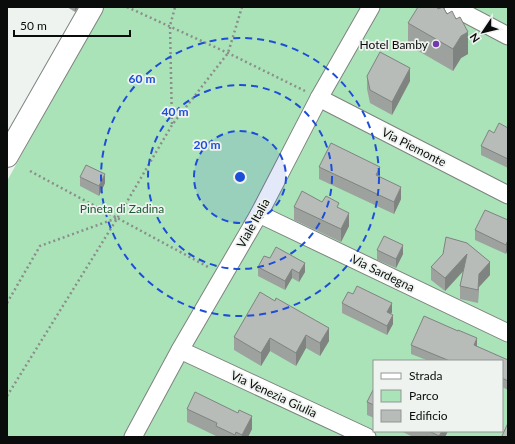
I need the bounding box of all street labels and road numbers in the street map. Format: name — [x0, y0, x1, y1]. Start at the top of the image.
street label: Via Piemonte — [379, 124, 449, 170]
street label: Viale Italia — [233, 196, 273, 250]
street label: Via Sardegna — [349, 251, 417, 295]
street label: Via Venezia Giulia — [228, 367, 320, 421]

